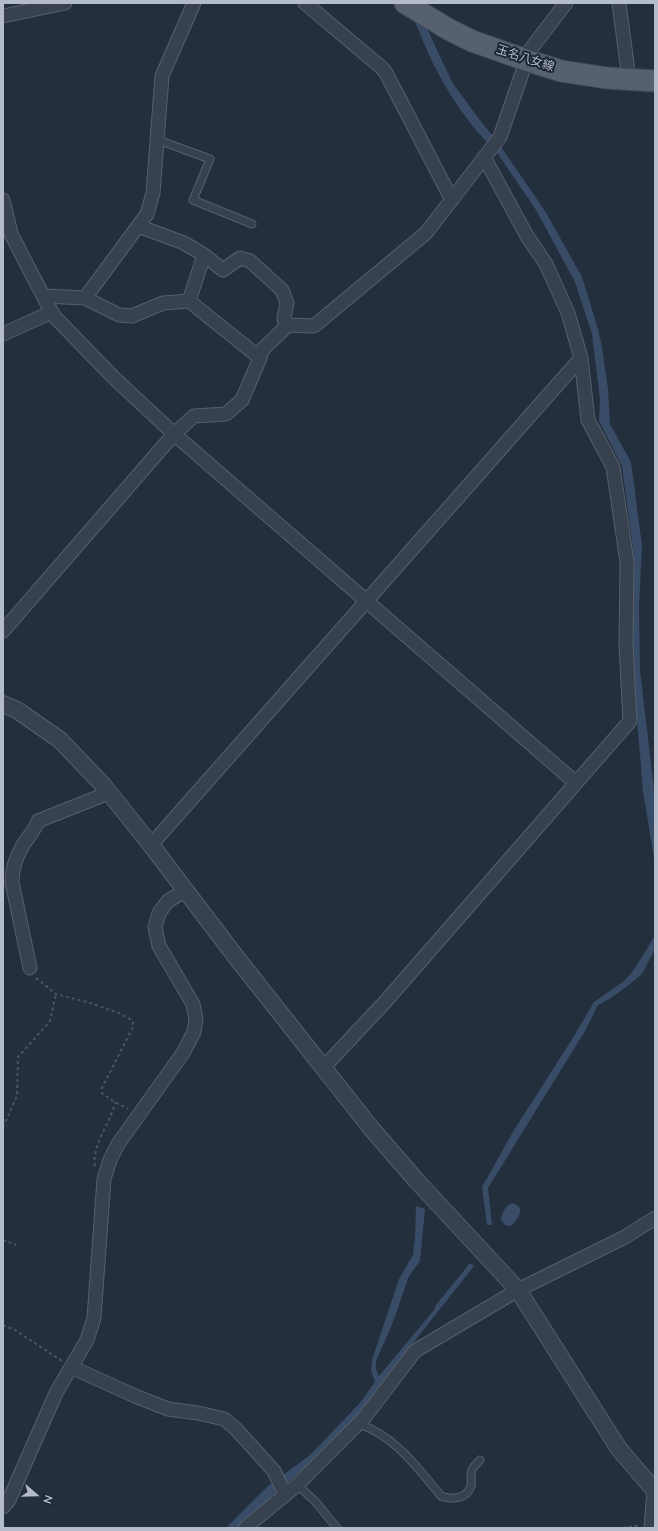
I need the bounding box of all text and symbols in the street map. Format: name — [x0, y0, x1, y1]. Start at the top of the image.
street label: 玉名八女線 — [494, 43, 556, 75]
north arrow — [16, 1475, 56, 1515]
text: N — [39, 1493, 56, 1506]

